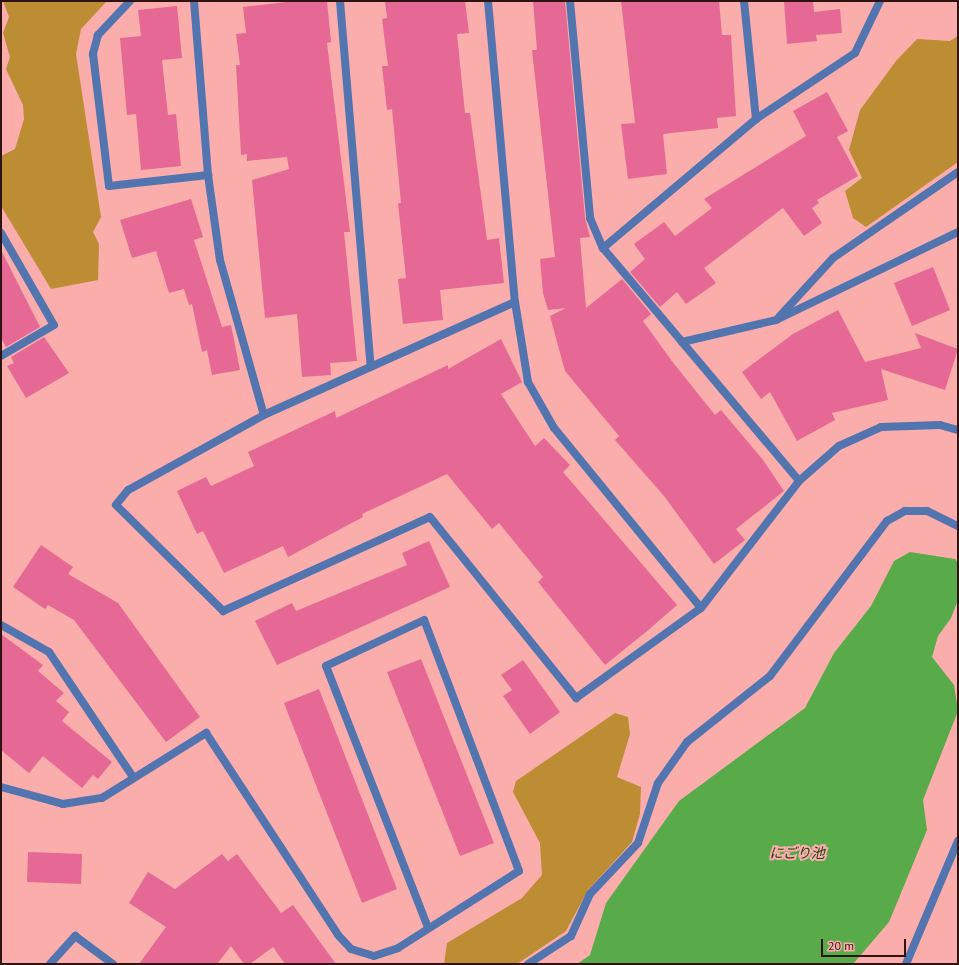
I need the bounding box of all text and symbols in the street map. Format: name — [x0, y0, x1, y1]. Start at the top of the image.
water label: にごり池 — [769, 845, 825, 861]
scale bar — [823, 931, 908, 957]
text: 20 m — [828, 938, 854, 953]

